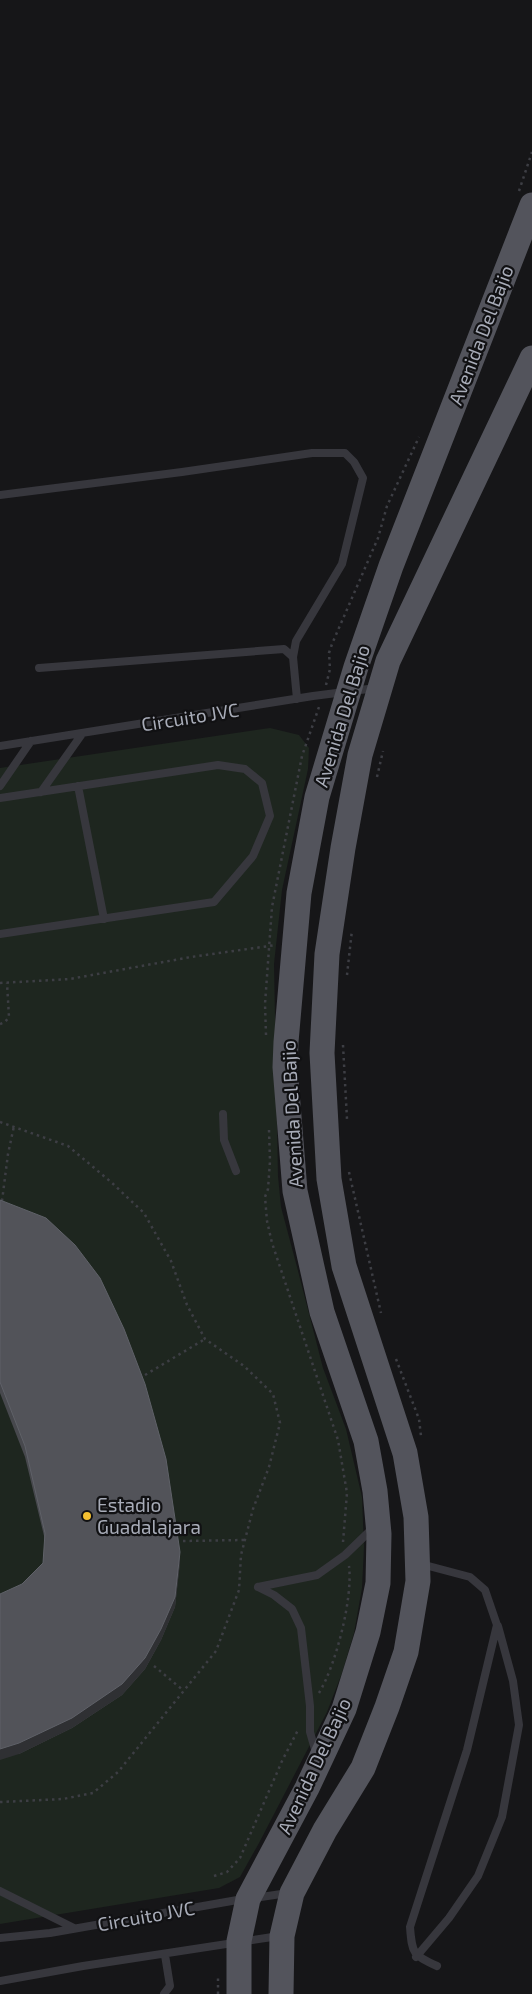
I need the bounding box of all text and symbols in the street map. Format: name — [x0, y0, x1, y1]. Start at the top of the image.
street label: Avenida Del Bajio — [443, 262, 518, 408]
street label: Avenida Del Bajio — [309, 642, 374, 790]
street label: Circuito JVC — [140, 697, 240, 736]
street label: Avenida Del Bajio — [276, 1040, 307, 1188]
place label: Estadio Guadalajara — [97, 1493, 201, 1538]
marker: Estadio Guadalajara — [81, 1510, 93, 1522]
street label: Avenida Del Bajio — [272, 1694, 355, 1838]
street label: Circuito JVC — [95, 1896, 197, 1935]

